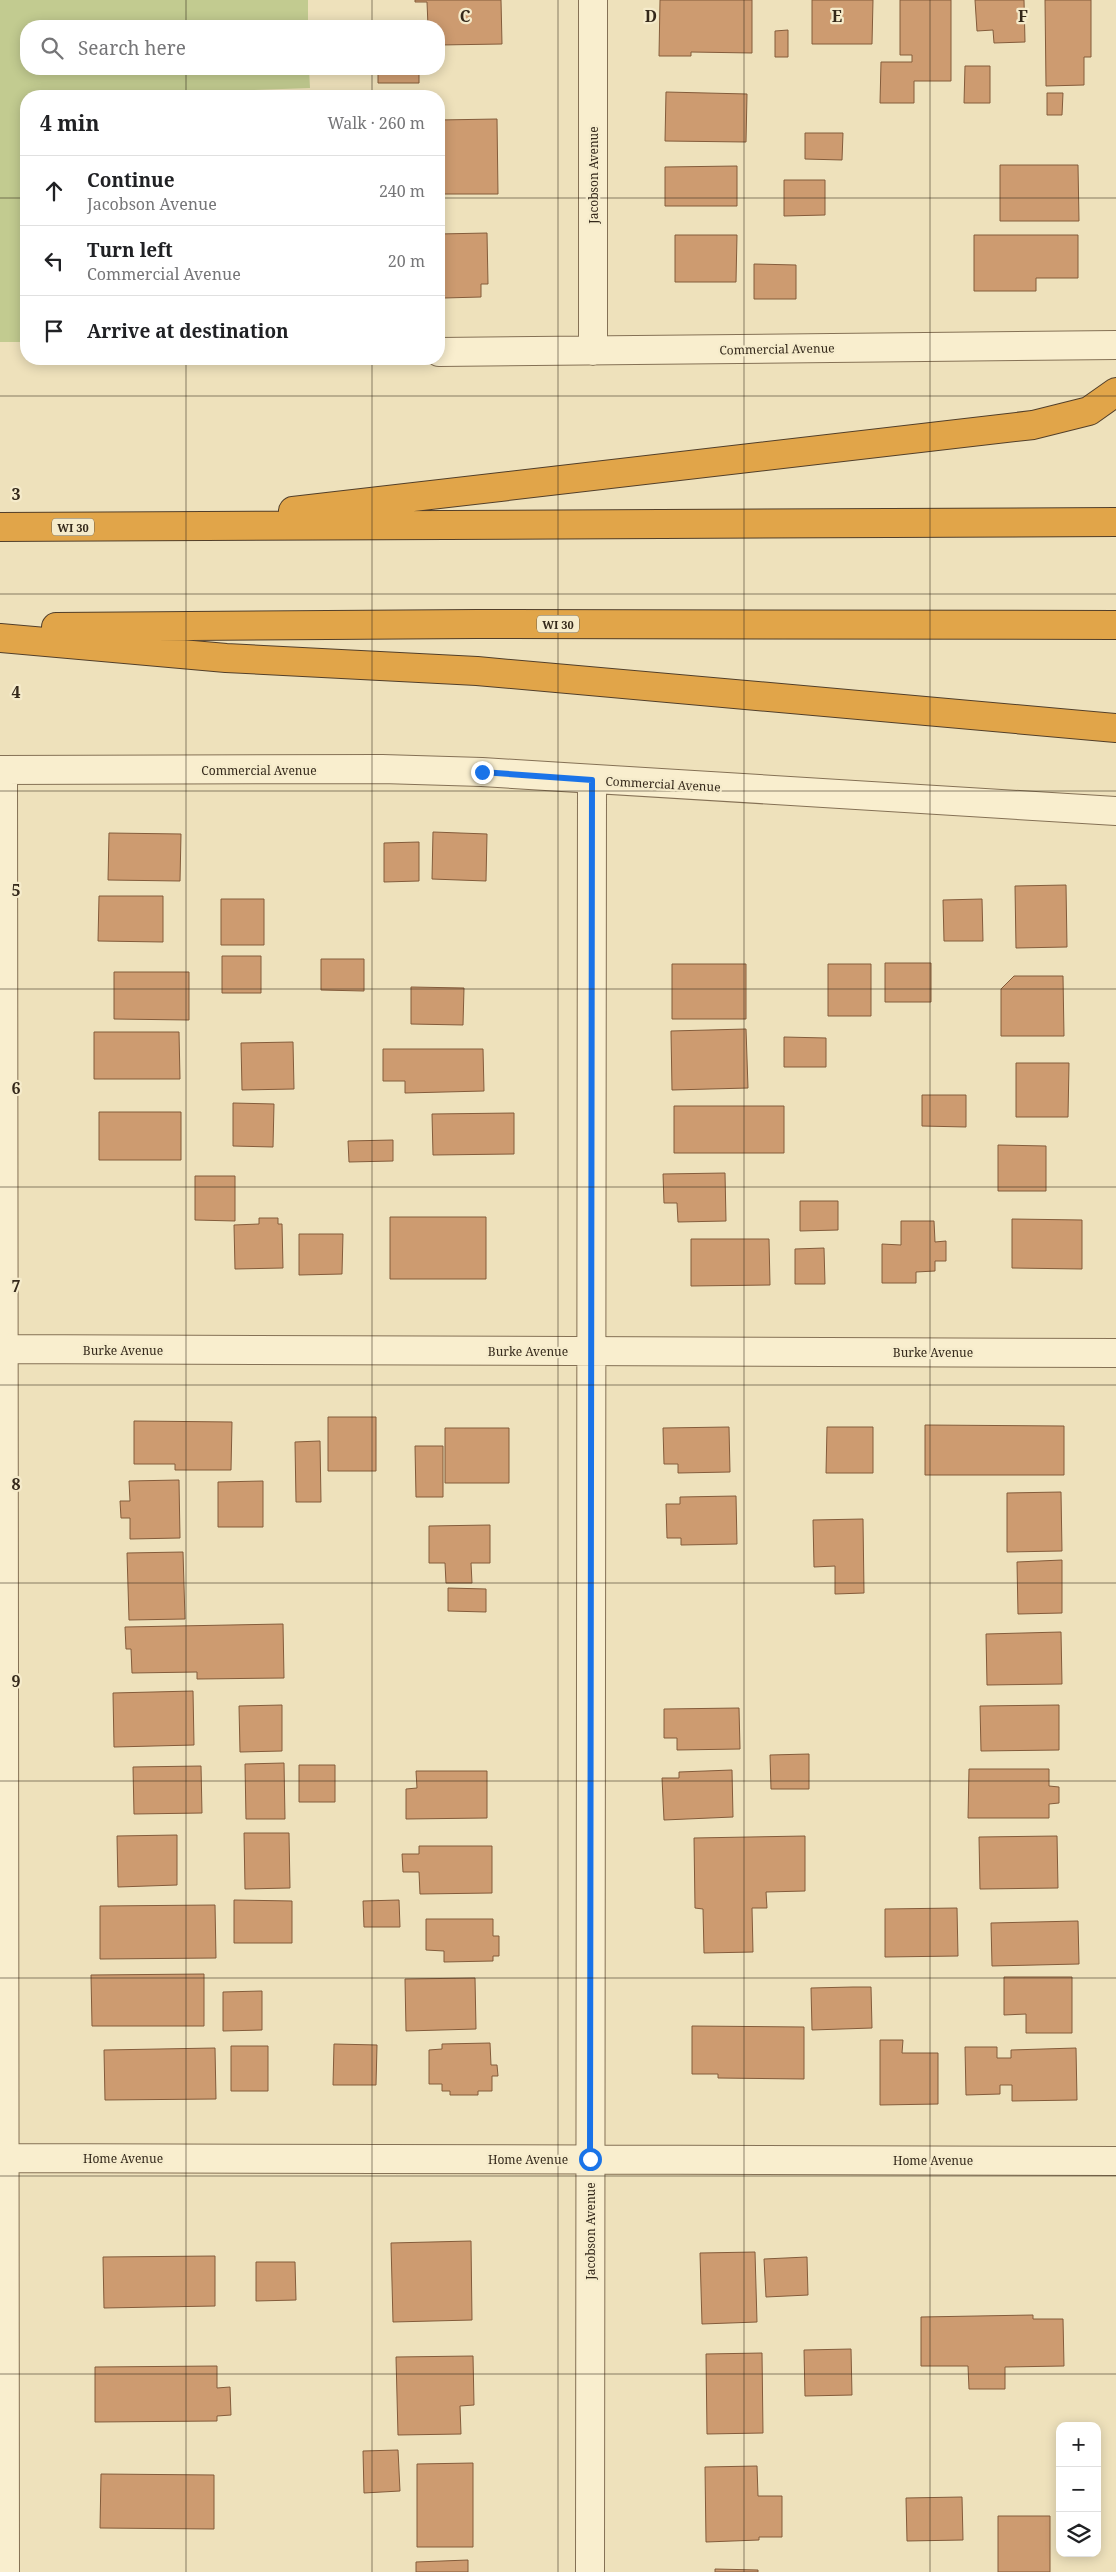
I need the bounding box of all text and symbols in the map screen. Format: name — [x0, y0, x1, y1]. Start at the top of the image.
text: C — [460, 5, 471, 27]
text: D — [645, 5, 657, 27]
text: E — [832, 5, 842, 27]
text: F — [1018, 5, 1028, 27]
search box — [20, 20, 445, 75]
icon: search — [38, 34, 66, 62]
text: Search here — [78, 35, 186, 61]
text: 4 min — [40, 109, 99, 137]
text: Walk · 260 m — [328, 112, 425, 134]
street label: Jacobson Avenue — [585, 126, 602, 225]
text: Continue — [87, 167, 175, 193]
icon: ahead — [40, 177, 68, 205]
text: 240 m — [379, 180, 425, 202]
text: Jacobson Avenue — [87, 193, 217, 215]
text: Turn left — [87, 237, 173, 263]
icon: left — [40, 247, 68, 275]
text: 20 m — [388, 250, 425, 272]
text: Commercial Avenue — [87, 263, 241, 285]
icon: arrive — [40, 317, 68, 345]
text: Arrive at destination — [87, 318, 289, 344]
street label: Commercial Avenue — [719, 339, 835, 359]
text: 3 — [11, 483, 21, 505]
road number: WI 30 — [52, 518, 94, 536]
road number: WI 30 — [537, 616, 579, 632]
text: 4 — [11, 681, 21, 703]
route end — [471, 761, 494, 784]
street label: Commercial Avenue — [201, 762, 317, 779]
street label: Commercial Avenue — [605, 772, 721, 796]
text: 5 — [11, 879, 21, 901]
text: 6 — [11, 1077, 21, 1099]
text: 7 — [11, 1275, 21, 1297]
street label: Burke Avenue — [83, 1342, 163, 1359]
street label: Burke Avenue — [488, 1343, 568, 1360]
street label: Burke Avenue — [893, 1344, 973, 1361]
text: 8 — [11, 1473, 21, 1495]
text: 9 — [11, 1670, 21, 1692]
route start — [579, 2148, 602, 2171]
street label: Home Avenue — [83, 2150, 163, 2167]
street label: Home Avenue — [488, 2151, 568, 2168]
street label: Home Avenue — [893, 2152, 973, 2169]
street label: Jacobson Avenue — [582, 2182, 599, 2281]
map controls — [1056, 2422, 1101, 2557]
button: + — [1056, 2422, 1101, 2467]
button: − — [1056, 2467, 1101, 2512]
button: layers — [1056, 2512, 1101, 2557]

